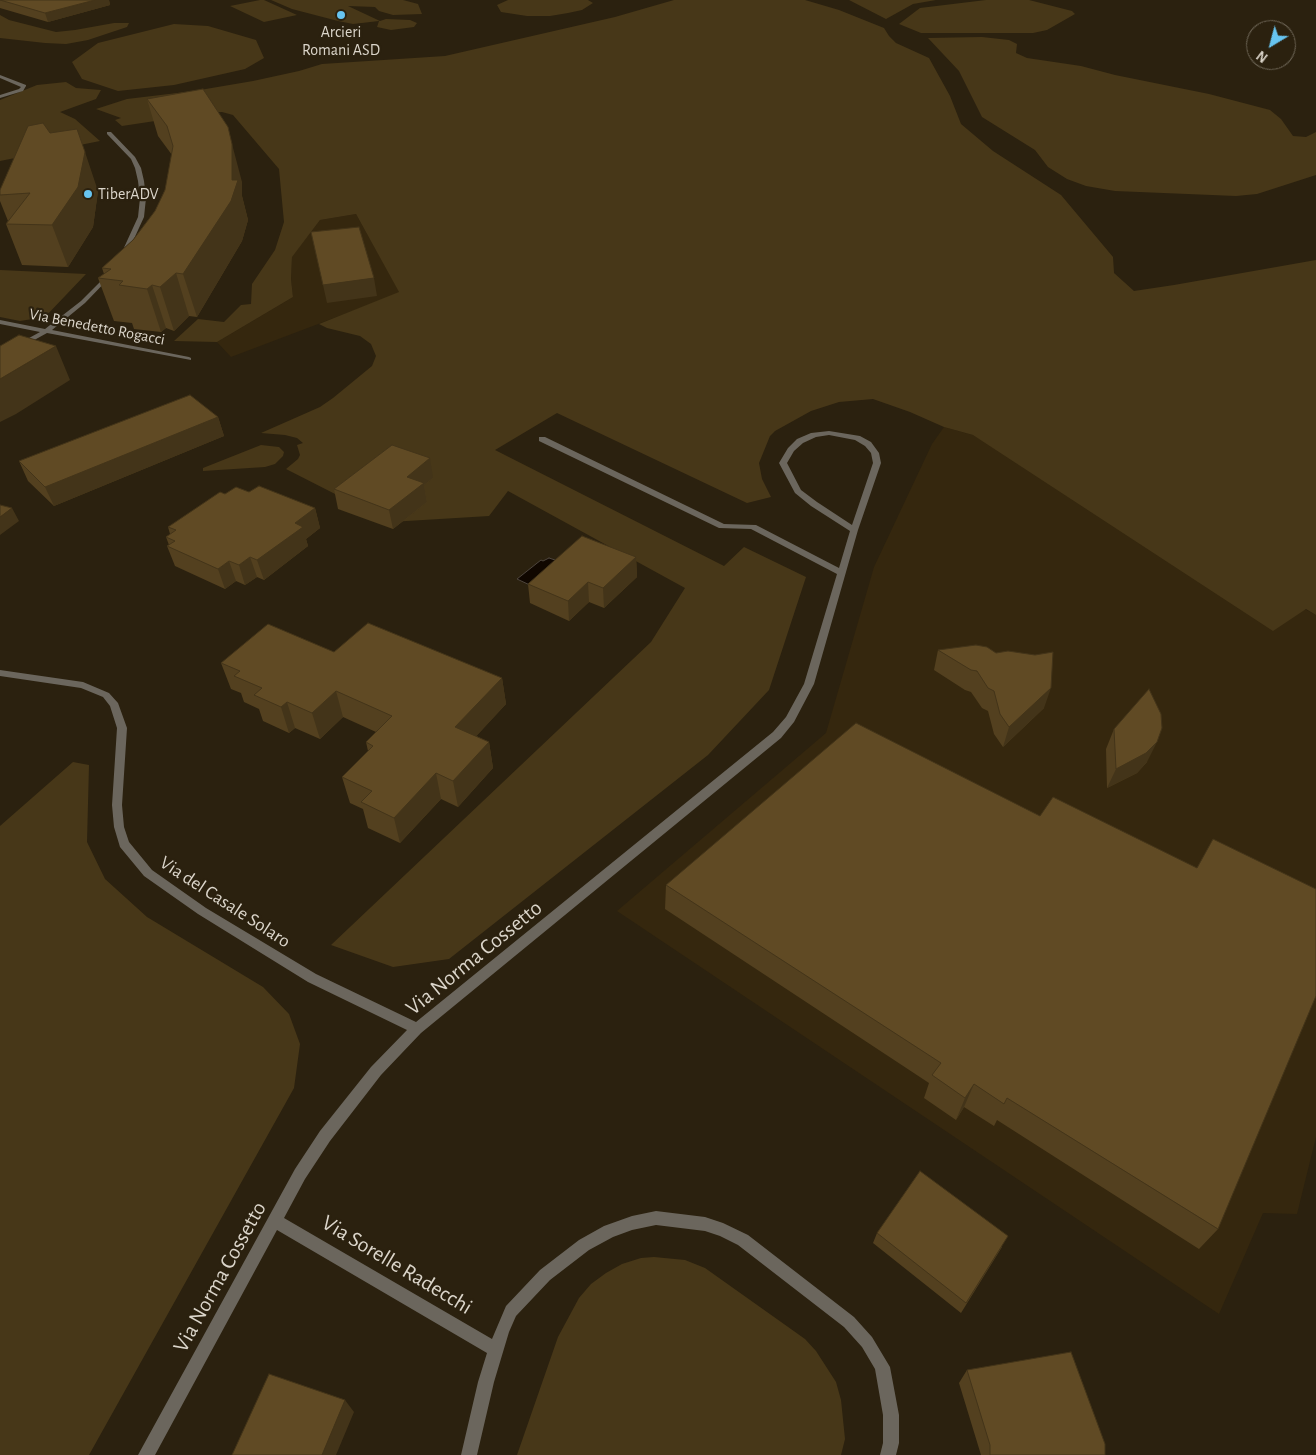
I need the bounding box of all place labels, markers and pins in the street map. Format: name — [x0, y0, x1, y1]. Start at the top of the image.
marker: Arcieri Romani ASD — [335, 9, 347, 21]
place label: Arcieri Romani ASD — [302, 22, 380, 60]
place label: TiberADV — [98, 184, 159, 204]
marker: TiberADV — [82, 188, 94, 200]

